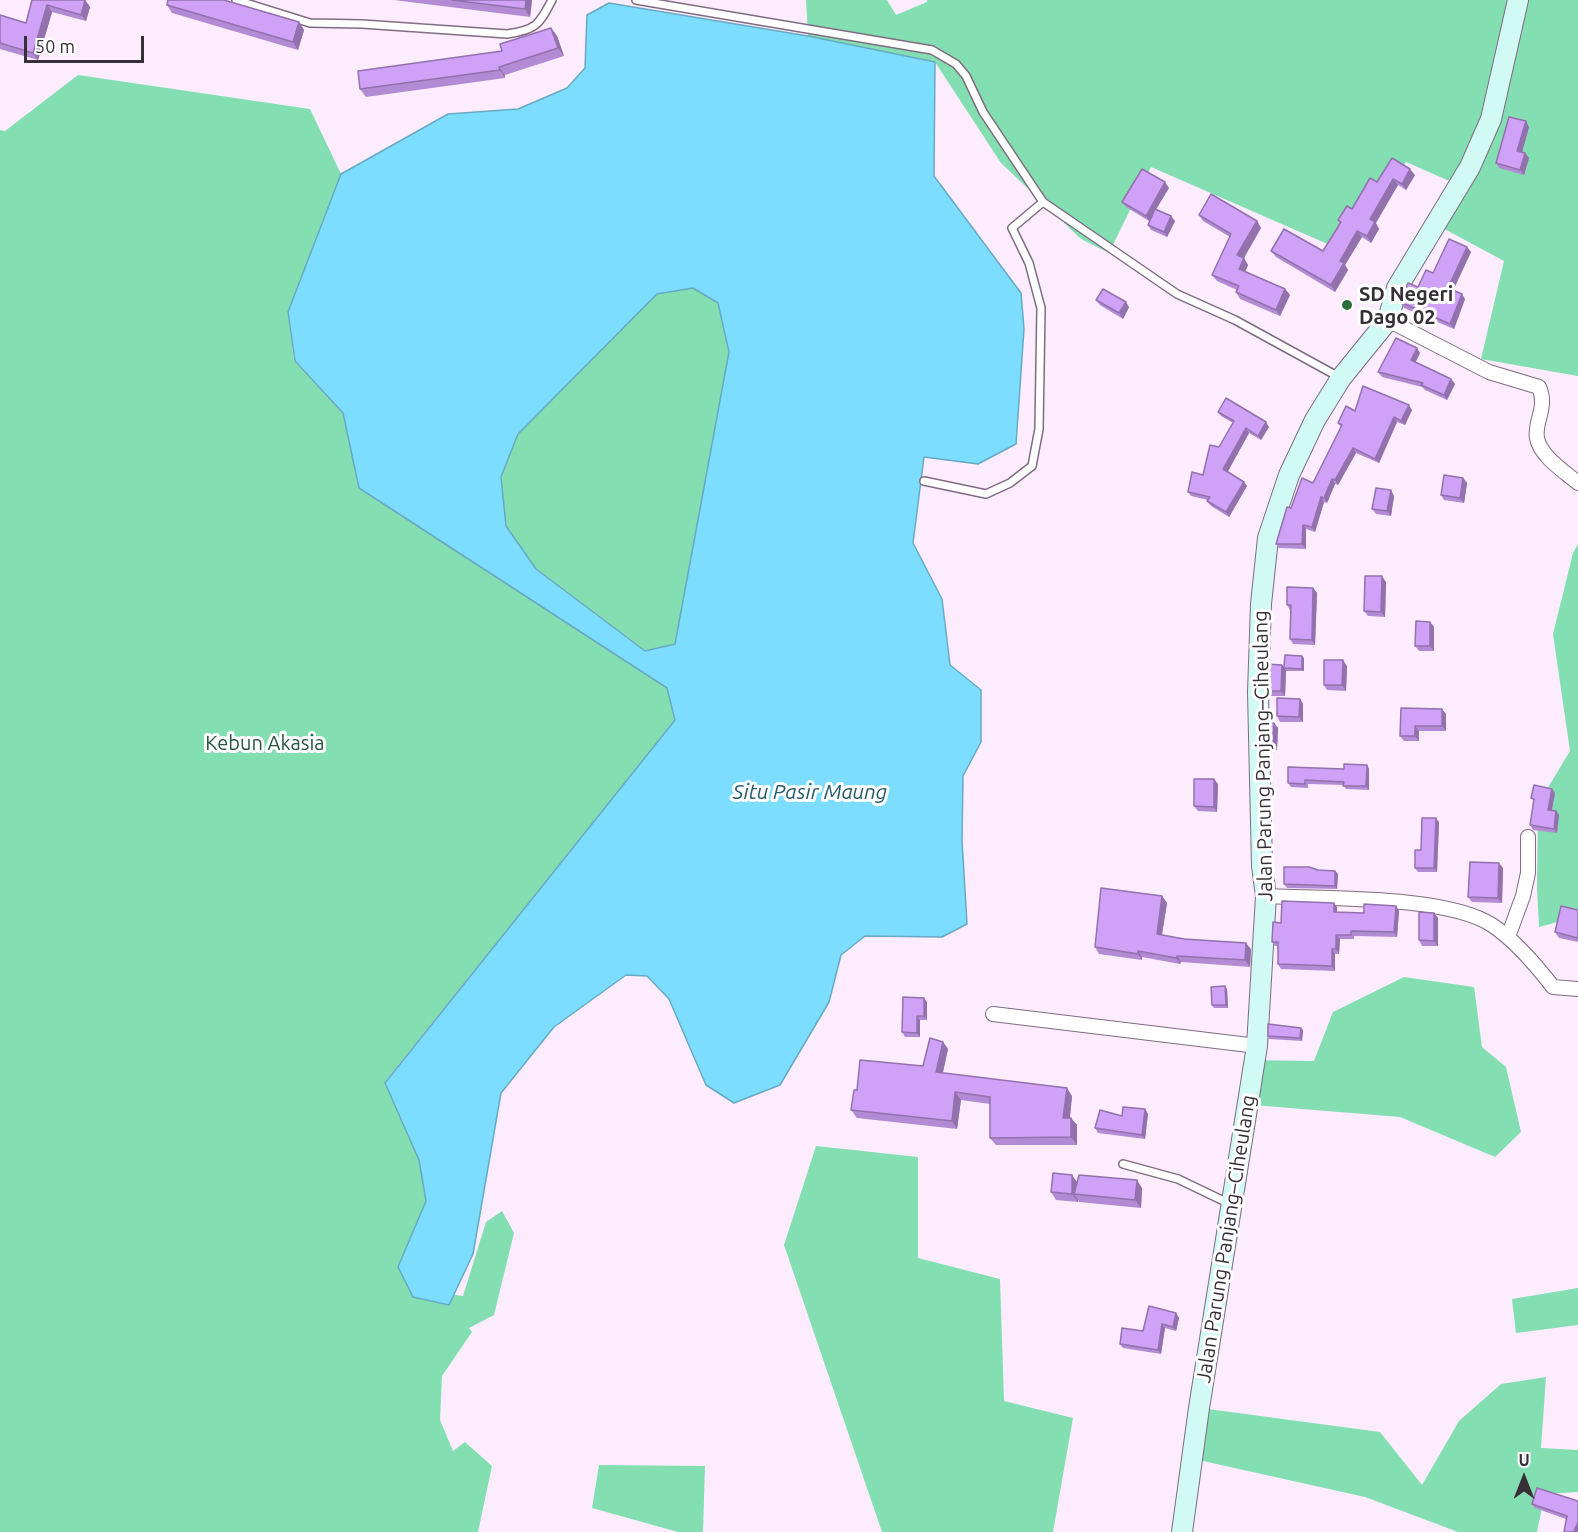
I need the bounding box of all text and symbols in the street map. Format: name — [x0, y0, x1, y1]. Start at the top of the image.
scale bar — [27, 24, 147, 62]
text: 50 m — [35, 36, 75, 56]
place label: SD Negeri Dago 02 — [1359, 282, 1453, 329]
marker: SD Negeri Dago 02 — [1340, 298, 1354, 312]
street label: Jalan Parung Panjang–Ciheulang — [1248, 610, 1278, 902]
park label: Kebun Akasia — [205, 731, 325, 755]
water label: Situ Pasir Maung — [733, 779, 887, 805]
street label: Jalan Parung Panjang–Ciheulang — [1191, 1093, 1261, 1385]
north arrow — [1494, 1448, 1554, 1508]
text: U — [1518, 1451, 1530, 1469]

